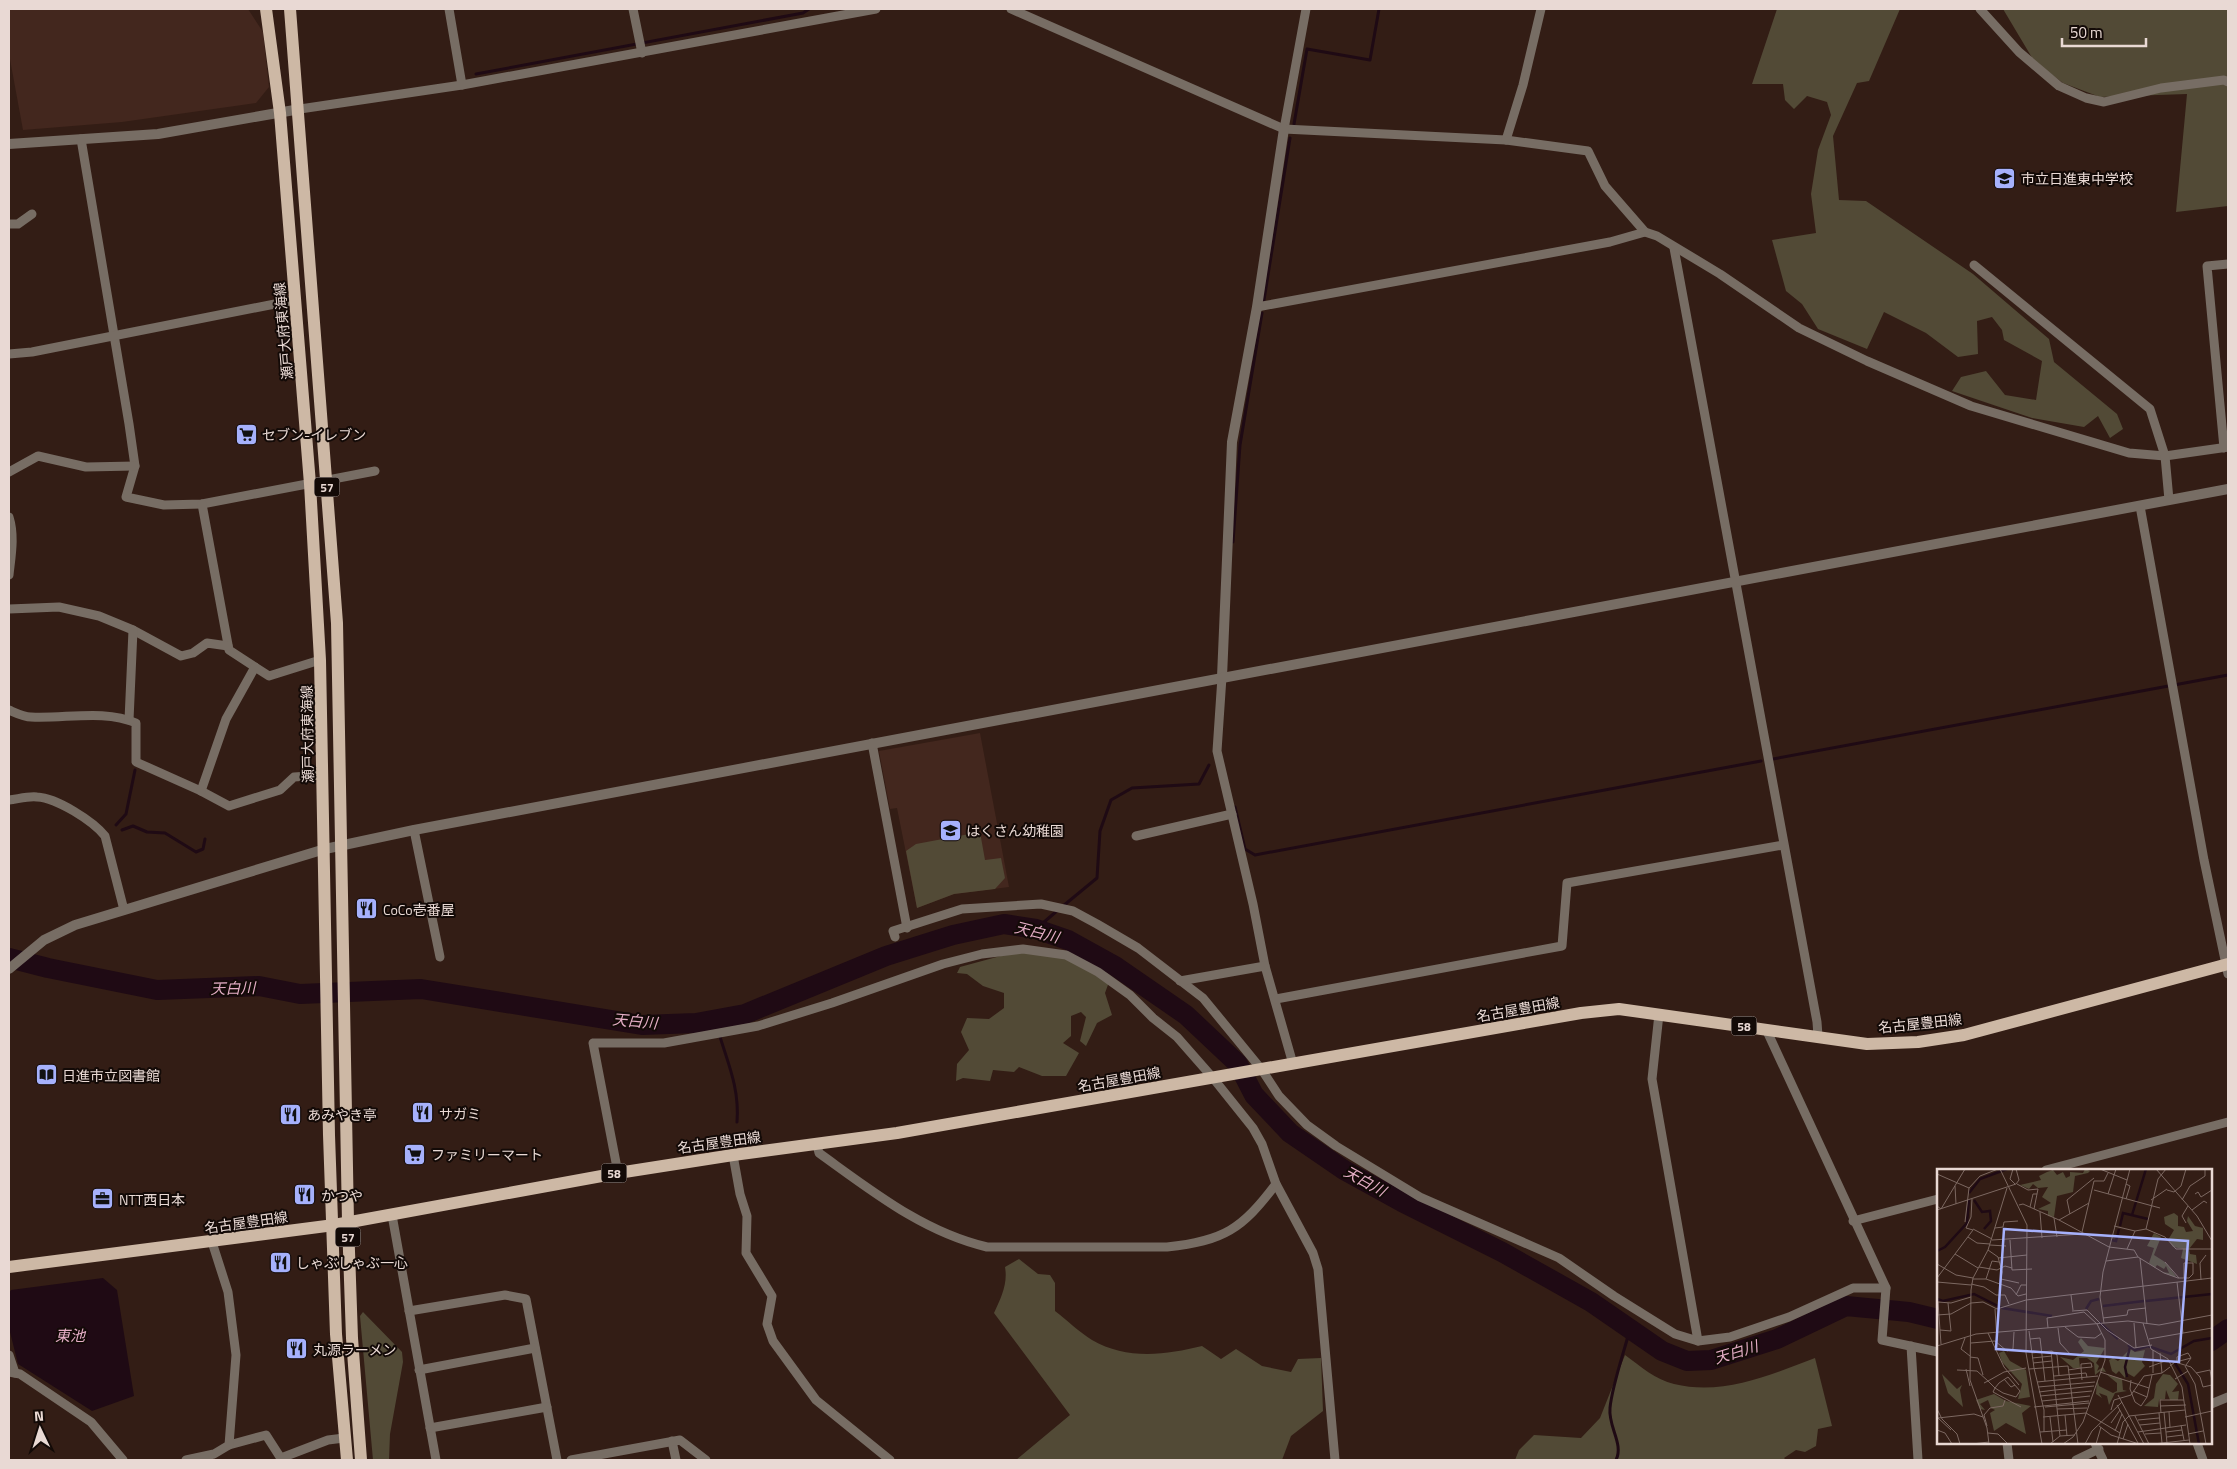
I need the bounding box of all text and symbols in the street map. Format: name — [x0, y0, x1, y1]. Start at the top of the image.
scale bar — [2062, 15, 2146, 47]
text: 50 m — [2070, 21, 2103, 44]
school or university icon: 市立日進東中学校 — [1993, 166, 2017, 190]
place label: 市立日進東中学校 — [2021, 168, 2133, 189]
street label: 瀬戸大府東海線 — [268, 281, 298, 381]
supermarket icon: セブン-イレブン — [234, 422, 258, 446]
place label: セブン-イレブン — [262, 424, 366, 445]
road number: 57 — [314, 478, 340, 497]
street label: 瀬戸大府東海線 — [296, 685, 318, 783]
school or university icon: はくさん幼稚園 — [938, 818, 962, 842]
place label: はくさん幼稚園 — [966, 820, 1064, 841]
restaurant icon: CoCo壱番屋 — [355, 897, 379, 921]
place label: CoCo壱番屋 — [383, 899, 455, 920]
water label: 天白川 — [1012, 915, 1064, 949]
water label: 天白川 — [210, 976, 258, 1000]
street label: 名古屋豊田線 — [1475, 991, 1561, 1027]
water label: 天白川 — [612, 1008, 660, 1035]
street label: 名古屋豊田線 — [1877, 1008, 1963, 1038]
road number: 58 — [1732, 1016, 1756, 1036]
street label: 名古屋豊田線 — [1076, 1061, 1162, 1097]
library icon: 日進市立図書館 — [34, 1063, 58, 1087]
place label: 日進市立図書館 — [62, 1065, 160, 1086]
restaurant icon: サガミ — [411, 1101, 435, 1125]
restaurant icon: あみやき亭 — [279, 1102, 303, 1126]
place label: サガミ — [439, 1103, 481, 1124]
place label: あみやき亭 — [307, 1104, 377, 1125]
street label: 名古屋豊田線 — [676, 1126, 762, 1158]
supermarket icon: ファミリーマート — [403, 1142, 427, 1166]
place label: ファミリーマート — [431, 1144, 543, 1165]
water label: 天白川 — [1340, 1160, 1392, 1203]
road number: 58 — [602, 1164, 626, 1182]
inset map — [1937, 1169, 2212, 1444]
restaurant icon: かつや — [293, 1183, 317, 1207]
place label: かつや — [321, 1185, 363, 1206]
office icon: NTT西日本 — [91, 1187, 115, 1211]
place label: NTT西日本 — [119, 1189, 185, 1210]
street label: 名古屋豊田線 — [203, 1206, 289, 1238]
road number: 57 — [336, 1228, 360, 1246]
restaurant icon: しゃぶしゃぶ一心 — [268, 1250, 292, 1274]
place label: しゃぶしゃぶ一心 — [296, 1252, 408, 1273]
water label: 東池 — [55, 1324, 87, 1347]
water label: 天白川 — [1711, 1334, 1763, 1370]
restaurant icon: 丸源ラーメン — [285, 1337, 309, 1361]
place label: 丸源ラーメン — [313, 1339, 396, 1360]
north arrow — [15, 1404, 65, 1454]
text: N — [33, 1405, 45, 1426]

